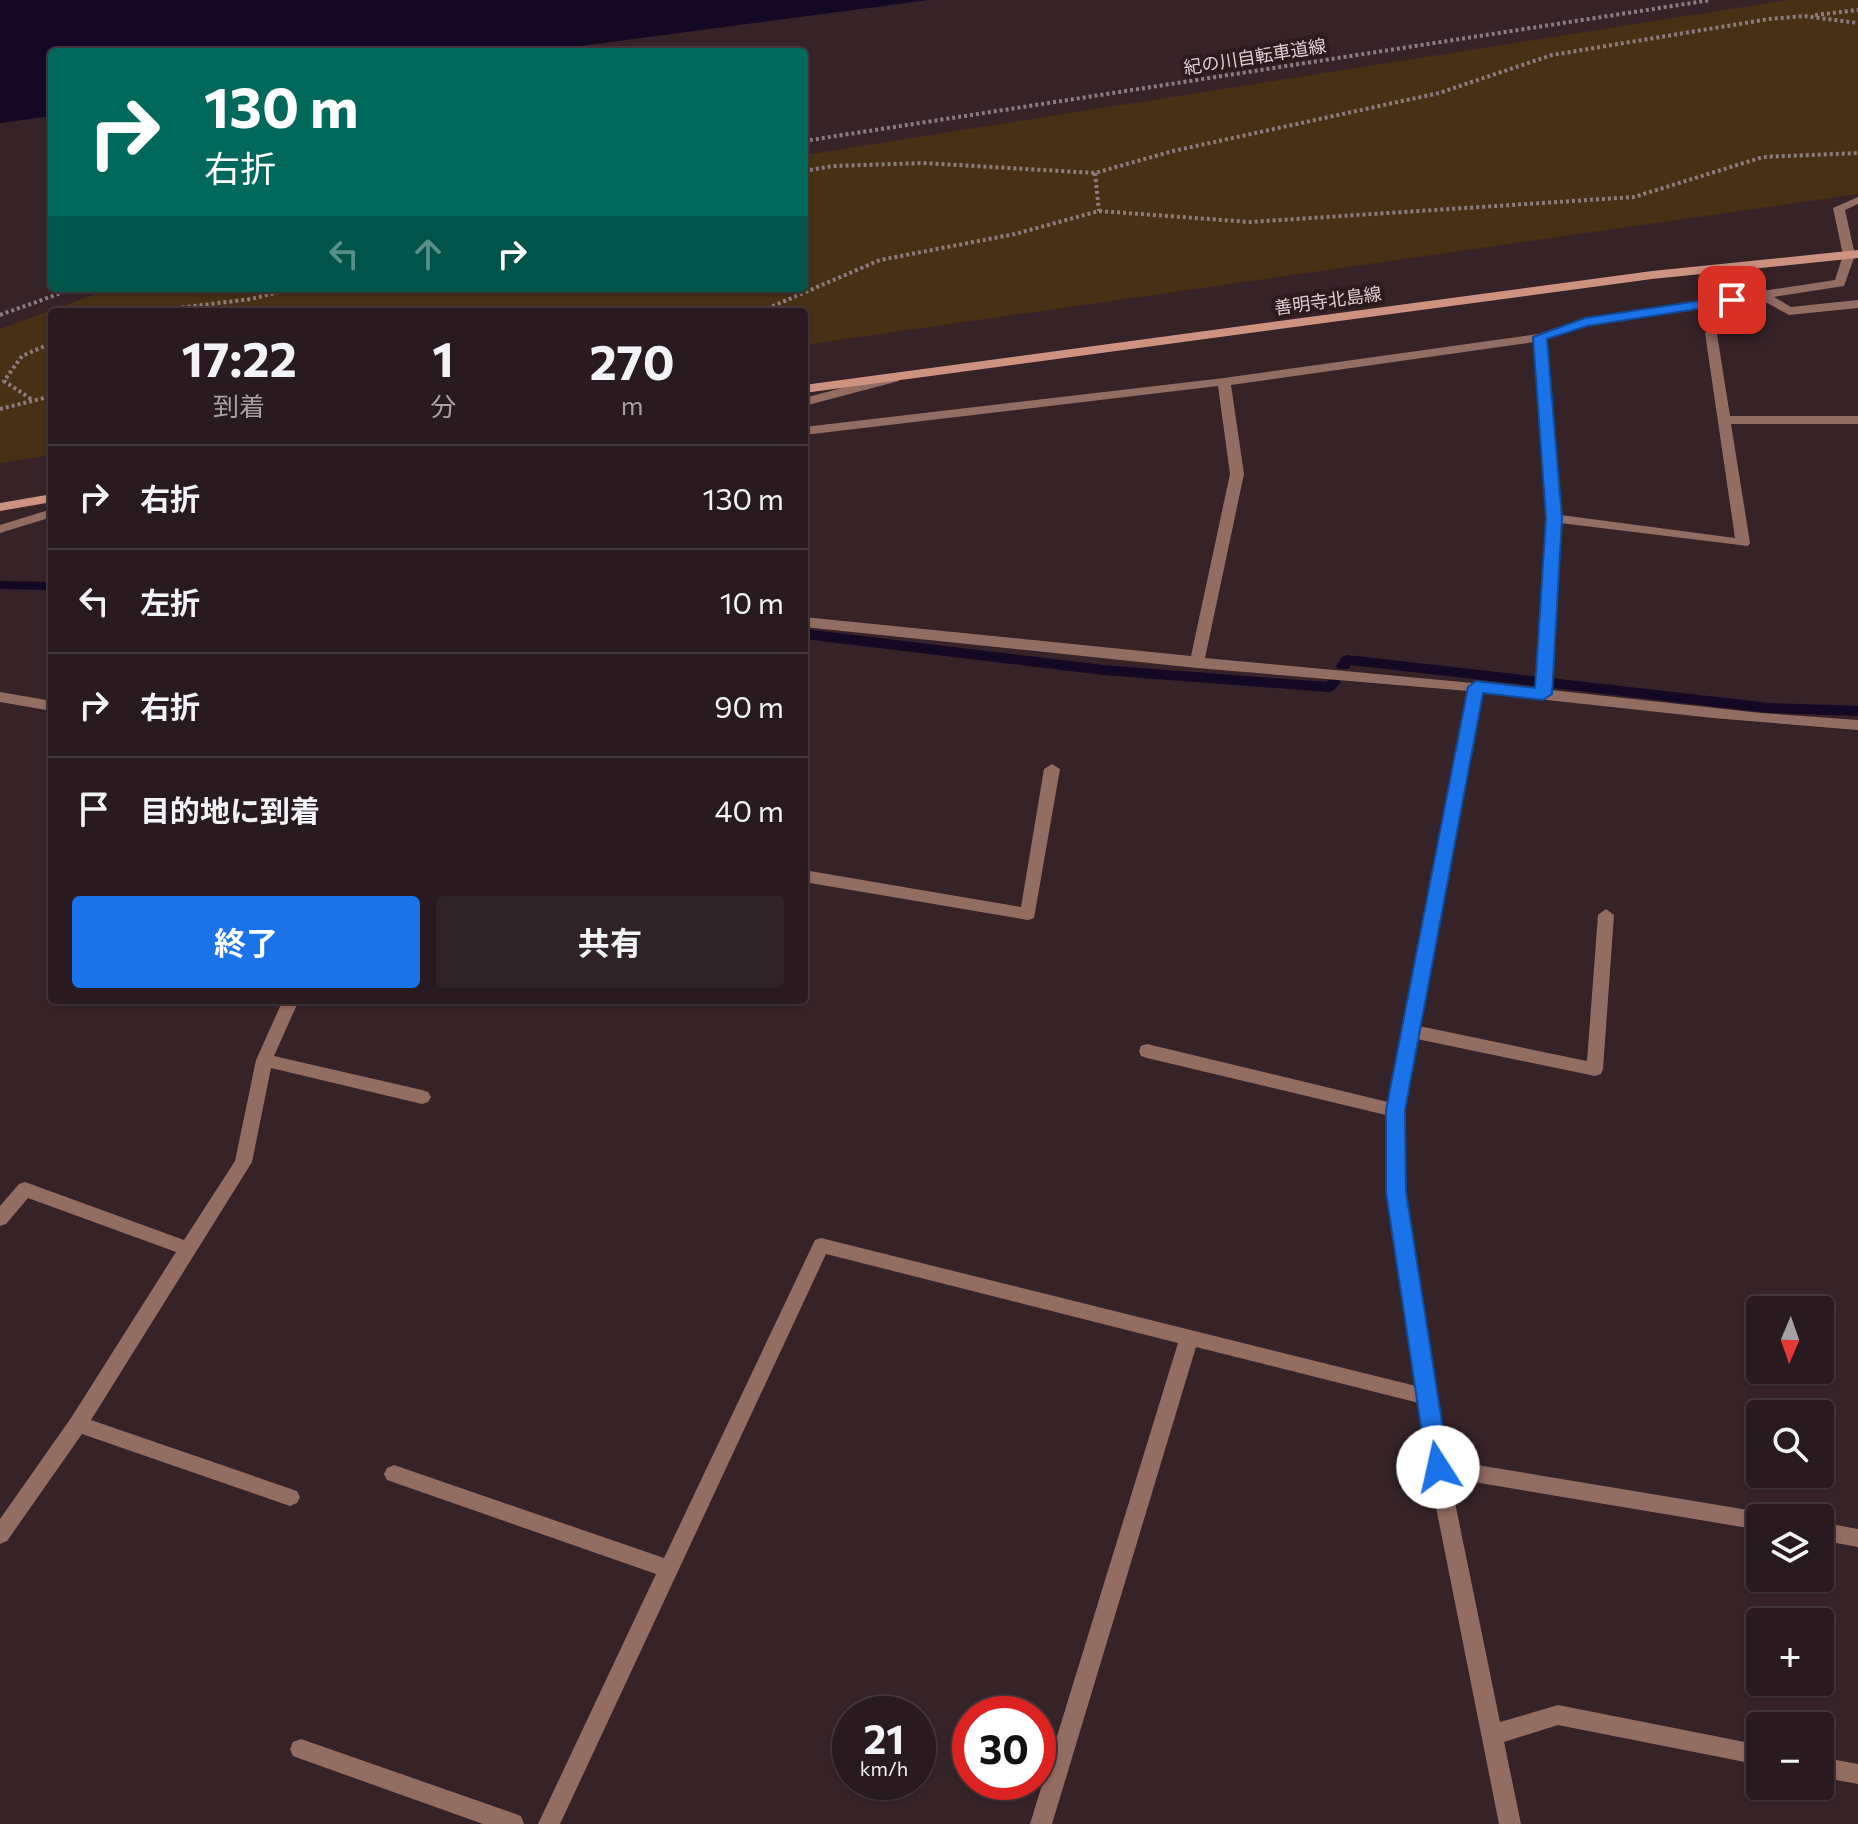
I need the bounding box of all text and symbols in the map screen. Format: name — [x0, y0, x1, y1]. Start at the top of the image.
street label: 紀の川自転車道線 — [1182, 34, 1328, 78]
text: 130 m — [204, 71, 359, 140]
icon: right — [72, 80, 176, 184]
text: 右折 — [204, 145, 276, 189]
icon: left — [322, 232, 366, 276]
icon: ahead — [406, 232, 450, 276]
icon: right — [490, 232, 534, 276]
pin — [1698, 266, 1766, 334]
icon: arrive — [1710, 278, 1754, 322]
street label: 善明寺北島線 — [1273, 282, 1383, 318]
text: 17:22 — [181, 328, 297, 387]
text: 1 — [432, 328, 454, 387]
text: 270 — [590, 331, 675, 390]
text: m — [621, 389, 643, 420]
text: 到着 — [213, 390, 265, 421]
text: 分 — [430, 390, 456, 421]
icon: right — [72, 475, 116, 519]
text: 右折 — [140, 479, 200, 516]
text: 130 m — [703, 479, 784, 516]
icon: left — [72, 579, 116, 623]
text: 左折 — [140, 583, 200, 620]
text: 10 m — [720, 583, 784, 620]
icon: right — [72, 683, 116, 727]
text: 右折 — [140, 687, 200, 724]
text: 90 m — [714, 687, 784, 724]
icon: arrive — [72, 787, 116, 831]
text: 目的地に到着 — [140, 791, 320, 828]
text: 40 m — [715, 791, 784, 828]
button: 終了 — [72, 896, 420, 988]
button: 共有 — [436, 896, 784, 988]
north arrow — [1746, 1296, 1834, 1384]
map controls — [1746, 1296, 1834, 1800]
button: search — [1746, 1400, 1834, 1488]
position arrow — [1396, 1425, 1480, 1509]
button: layers — [1746, 1504, 1834, 1592]
button: + — [1746, 1608, 1834, 1696]
speed limit sign: 30 — [952, 1696, 1056, 1800]
button: − — [1746, 1712, 1834, 1800]
text: 21 — [864, 1713, 904, 1762]
text: km/h — [860, 1756, 908, 1780]

